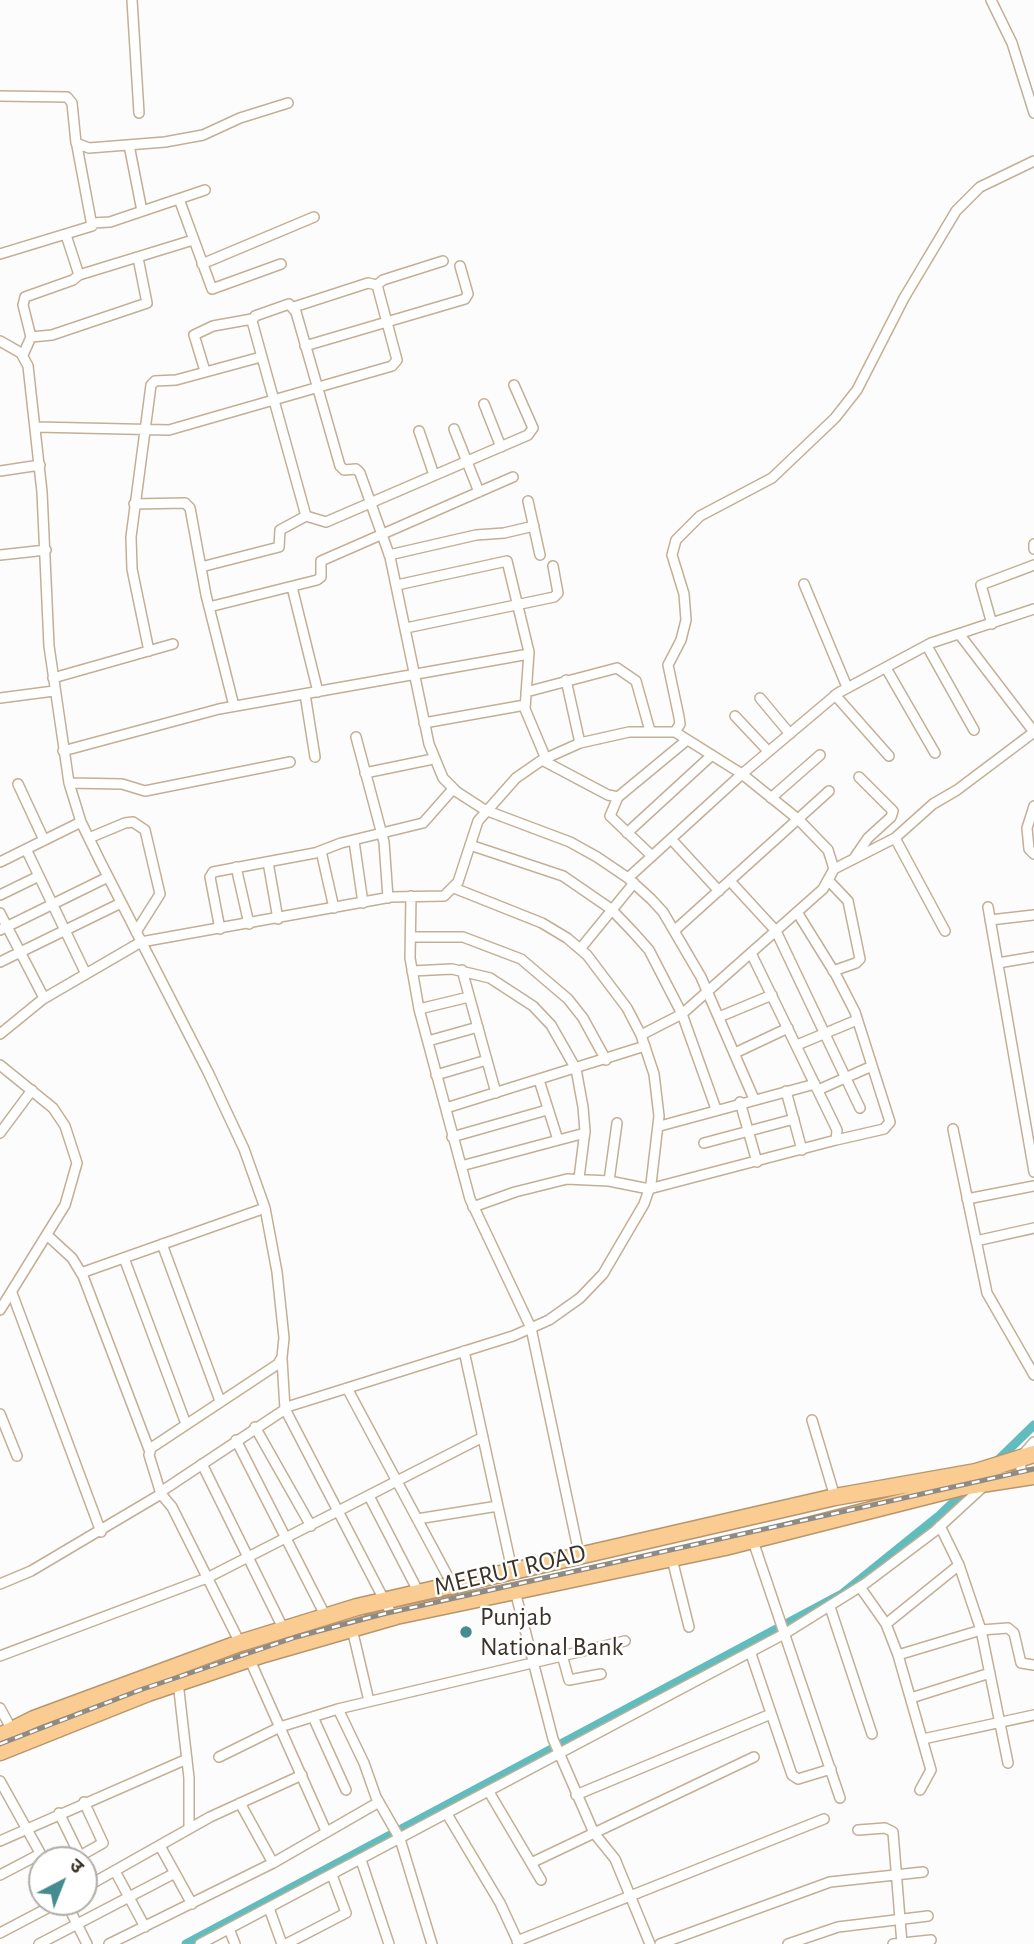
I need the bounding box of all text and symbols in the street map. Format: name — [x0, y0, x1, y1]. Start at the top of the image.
street label: MEERUT ROAD — [431, 1537, 589, 1603]
place label: Punjab National Bank — [480, 1601, 623, 1662]
marker: Punjab National Bank — [458, 1624, 474, 1640]
north arrow — [28, 1846, 98, 1916]
text: उ — [66, 1856, 87, 1877]

